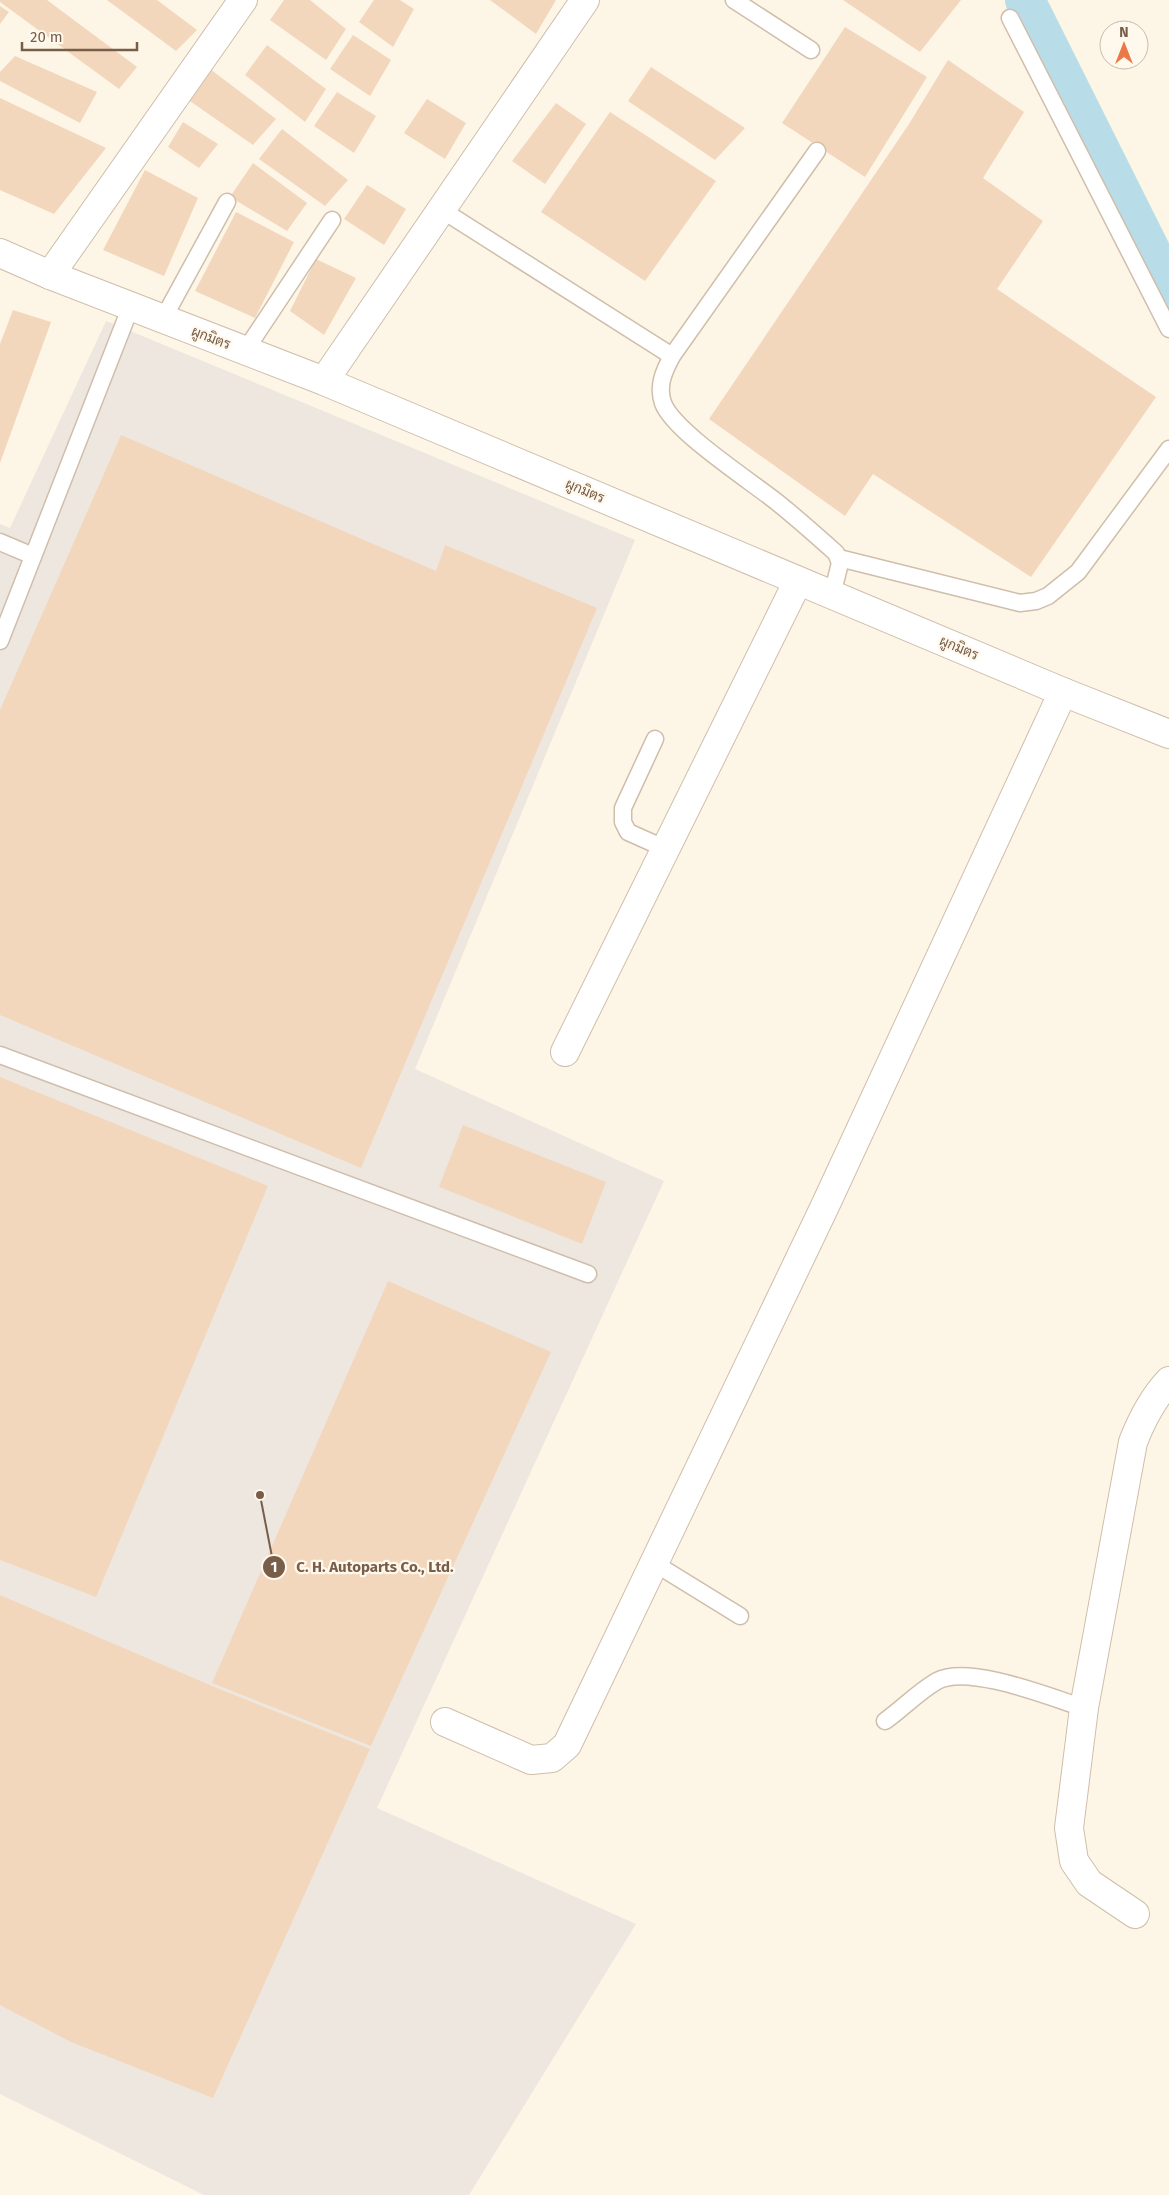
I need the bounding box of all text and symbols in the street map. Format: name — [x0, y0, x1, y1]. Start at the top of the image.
scale bar — [22, 20, 138, 52]
north arrow — [1099, 20, 1149, 70]
text: N — [1119, 24, 1129, 41]
text: 20 m — [30, 28, 63, 46]
street label: ผูกมิตร — [189, 323, 233, 354]
street label: ผูกมิตร — [563, 475, 607, 508]
street label: ผูกมิตร — [937, 632, 981, 665]
callout: C. H. Autoparts Co., Ltd. — [261, 1552, 463, 1582]
text: 1 — [271, 1558, 277, 1576]
text: C. H. Autoparts Co., Ltd. — [296, 1558, 454, 1576]

